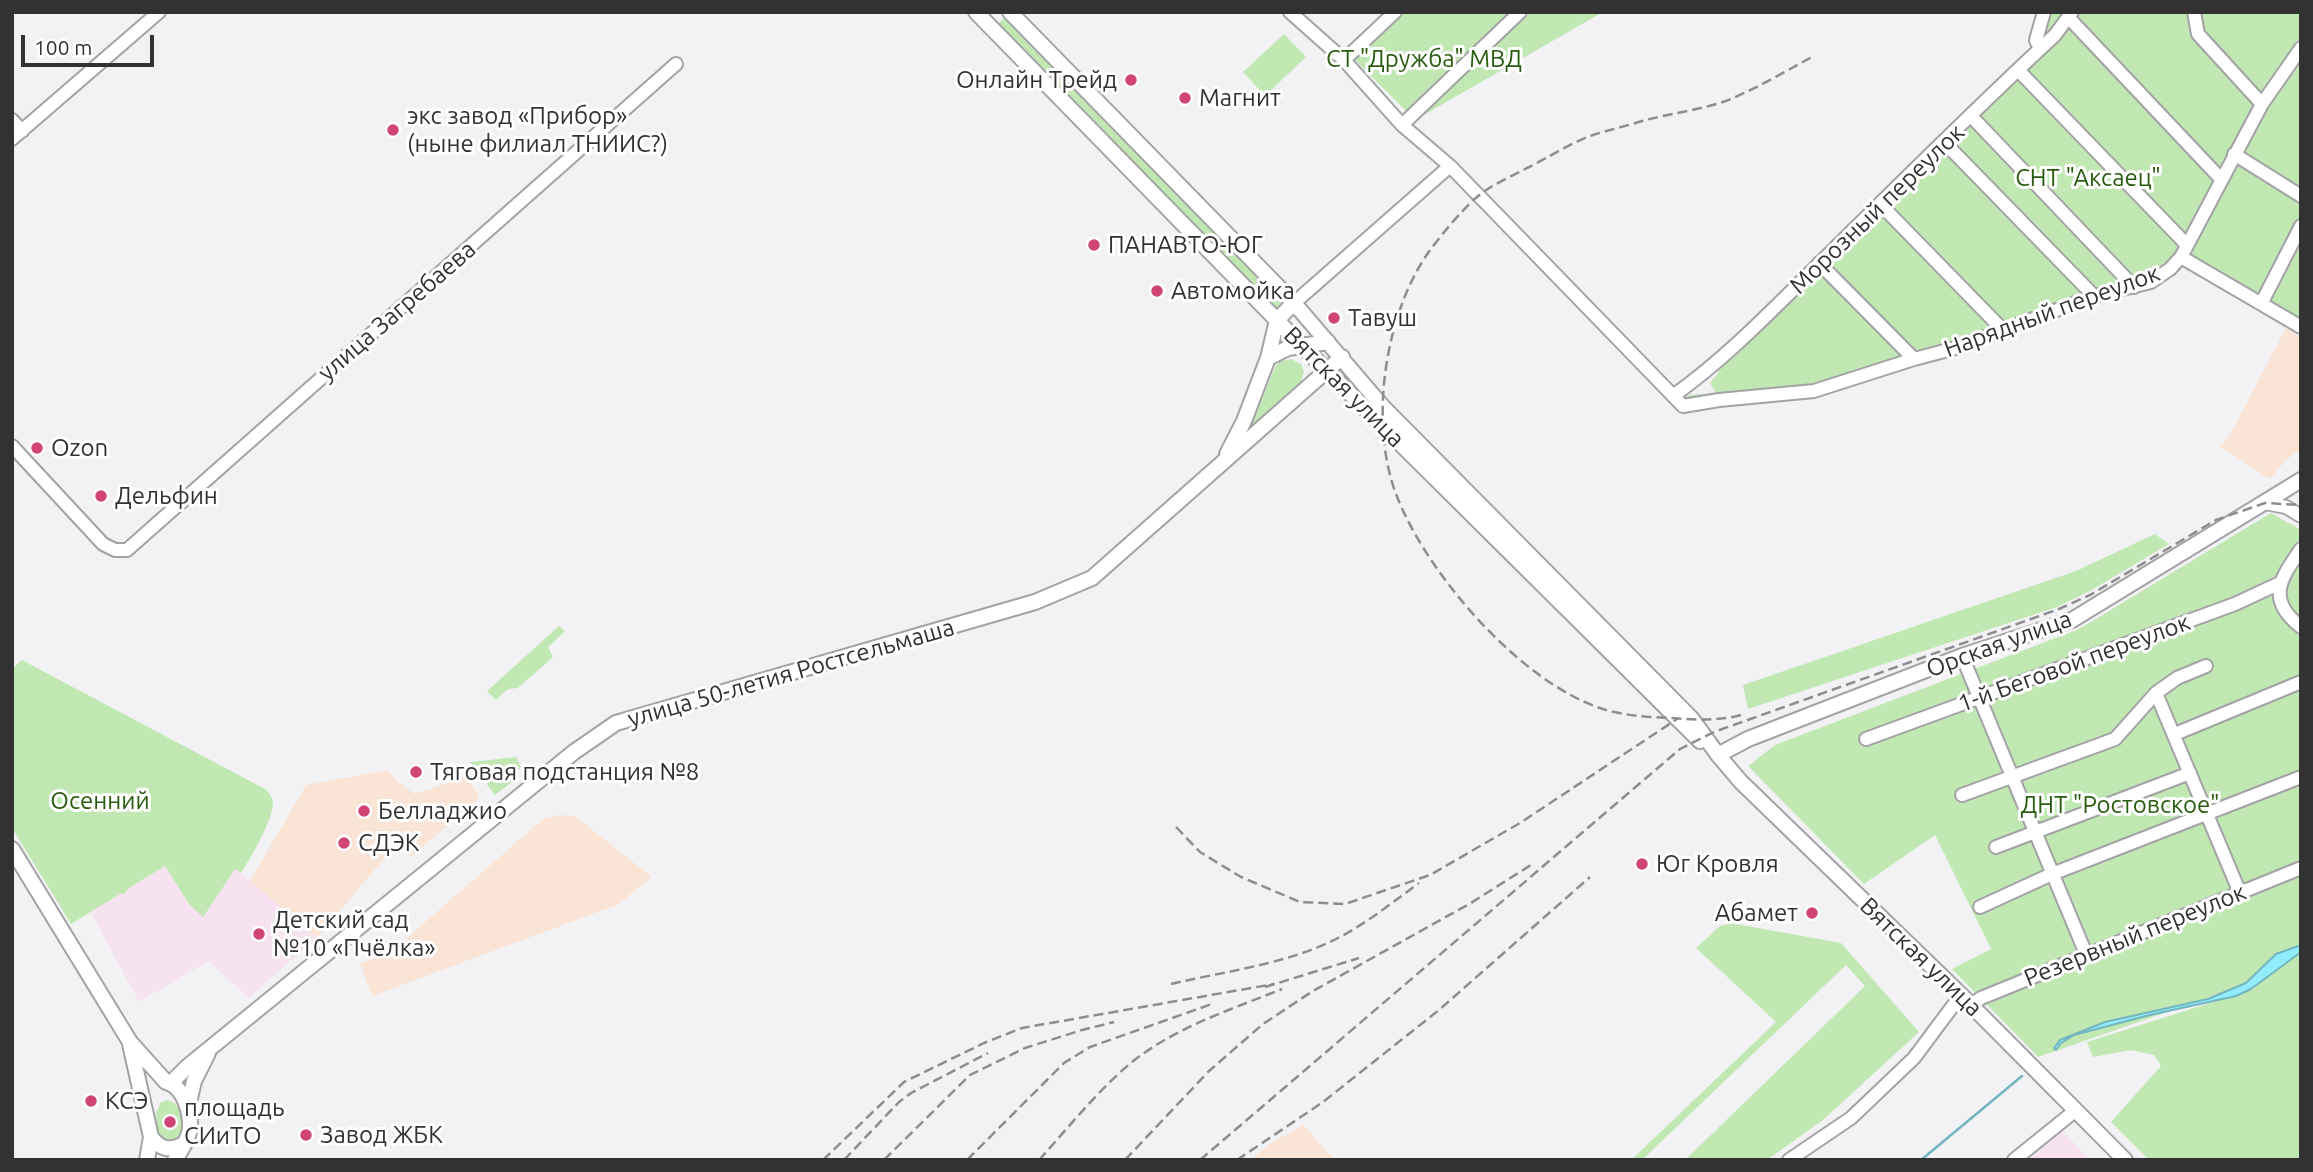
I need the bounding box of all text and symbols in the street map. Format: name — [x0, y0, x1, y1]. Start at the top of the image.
scale bar — [24, 21, 158, 65]
text: 100 m — [34, 35, 92, 59]
park label: СТ "Дружба" МВД — [1326, 45, 1522, 73]
place label: Онлайн Трейд — [956, 66, 1117, 94]
marker: Онлайн Трейд — [1123, 72, 1139, 88]
place label: Магнит — [1199, 84, 1281, 112]
marker: Магнит — [1177, 90, 1193, 106]
place label: экс завод «Прибор» (ныне филиал ТНИИС?) — [407, 102, 668, 158]
street label: Морозный переулок — [1784, 118, 1970, 300]
marker: экс завод «Прибор» (ныне филиал ТНИИС?) — [385, 122, 401, 138]
park label: СНТ "Аксаец" — [2015, 164, 2161, 192]
place label: ПАНАВТО-ЮГ — [1108, 231, 1263, 259]
street label: улица Загребаева — [312, 235, 482, 387]
marker: ПАНАВТО-ЮГ — [1086, 237, 1102, 253]
street label: Нарядный переулок — [1940, 259, 2164, 363]
place label: Автомойка — [1171, 277, 1295, 305]
marker: Автомойка — [1149, 283, 1165, 299]
place label: Тавуш — [1348, 304, 1417, 332]
marker: Тавуш — [1326, 310, 1342, 326]
street label: Вятская улица — [1278, 321, 1410, 453]
place label: Ozon — [51, 434, 108, 462]
marker: Ozon — [29, 440, 45, 456]
place label: Дельфин — [115, 482, 218, 510]
marker: Дельфин — [93, 488, 109, 504]
street label: Орская улица — [1922, 604, 2076, 684]
street label: 1-й Беговой переулок — [1954, 608, 2194, 718]
street label: улица 50-летия Ростсельмаша — [624, 613, 958, 733]
place label: Тяговая подстанция №8 — [430, 758, 699, 786]
marker: Тяговая подстанция №8 — [408, 764, 424, 780]
park label: Осенний — [50, 787, 150, 815]
park label: ДНТ "Ростовское" — [2021, 791, 2219, 819]
place label: Белладжио — [378, 797, 507, 825]
marker: Белладжио — [356, 803, 372, 819]
place label: СДЭК — [358, 829, 419, 857]
marker: СДЭК — [336, 835, 352, 851]
place label: Юг Кровля — [1656, 850, 1779, 878]
marker: Юг Кровля — [1634, 856, 1650, 872]
street label: Резервный переулок — [2020, 877, 2250, 993]
street label: Вятская улица — [1854, 892, 1988, 1022]
place label: Абамет — [1715, 899, 1798, 927]
marker: Абамет — [1804, 905, 1820, 921]
place label: Детский сад №10 «Пчёлка» — [273, 906, 436, 962]
marker: Детский сад №10 «Пчёлка» — [251, 926, 267, 942]
place label: КСЭ — [105, 1087, 149, 1115]
marker: КСЭ — [83, 1093, 99, 1109]
place label: площадь СИиТО — [184, 1094, 284, 1150]
marker: площадь СИиТО — [162, 1114, 178, 1130]
place label: Завод ЖБК — [320, 1121, 443, 1149]
marker: Завод ЖБК — [298, 1127, 314, 1143]

